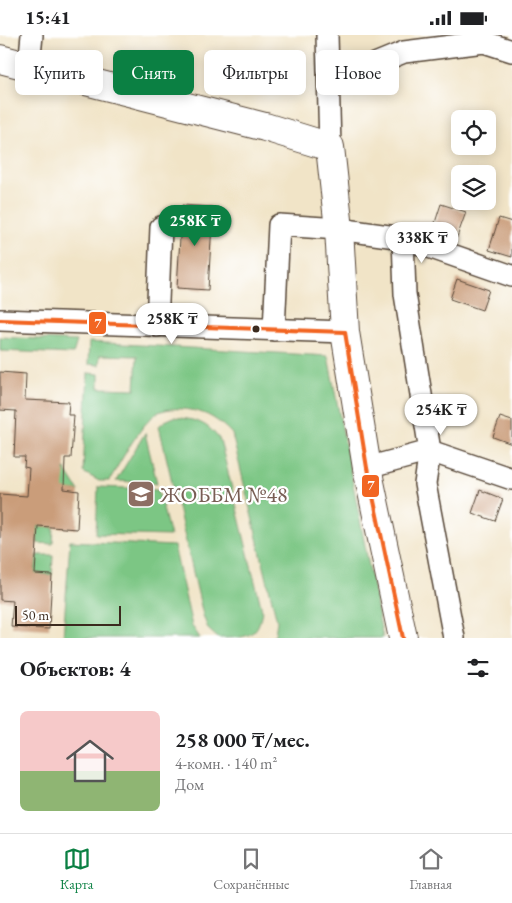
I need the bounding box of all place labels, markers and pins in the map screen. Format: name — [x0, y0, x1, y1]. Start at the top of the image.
pin: 258K ₸ — [154, 205, 236, 247]
pin: 338K ₸ — [381, 221, 463, 264]
pin: 258K ₸ — [131, 303, 213, 345]
unlabelled marker — [251, 324, 261, 334]
pin: 254K ₸ — [400, 393, 482, 436]
school or university icon: ЖОББМ №48 — [126, 479, 156, 509]
place label: ЖОББМ №48 — [159, 480, 288, 509]

